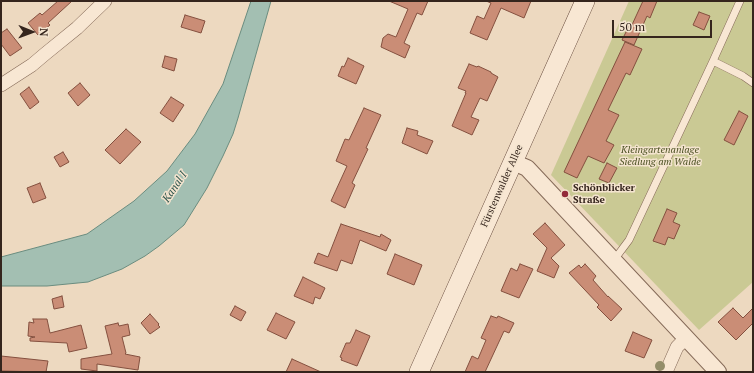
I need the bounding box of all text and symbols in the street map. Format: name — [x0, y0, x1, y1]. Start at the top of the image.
north arrow — [12, 12, 52, 52]
scale bar — [614, 12, 714, 38]
text: 50 m — [619, 19, 645, 34]
text: N — [37, 28, 51, 37]
street label: Fürstenwalder Allee — [478, 143, 526, 229]
park label: Kleingartenanlage Siedlung am Walde — [619, 144, 701, 168]
water label: Kanal I — [160, 169, 190, 205]
place label: Schönblicker Straße — [573, 182, 635, 206]
marker: Schönblicker Straße — [560, 189, 570, 199]

